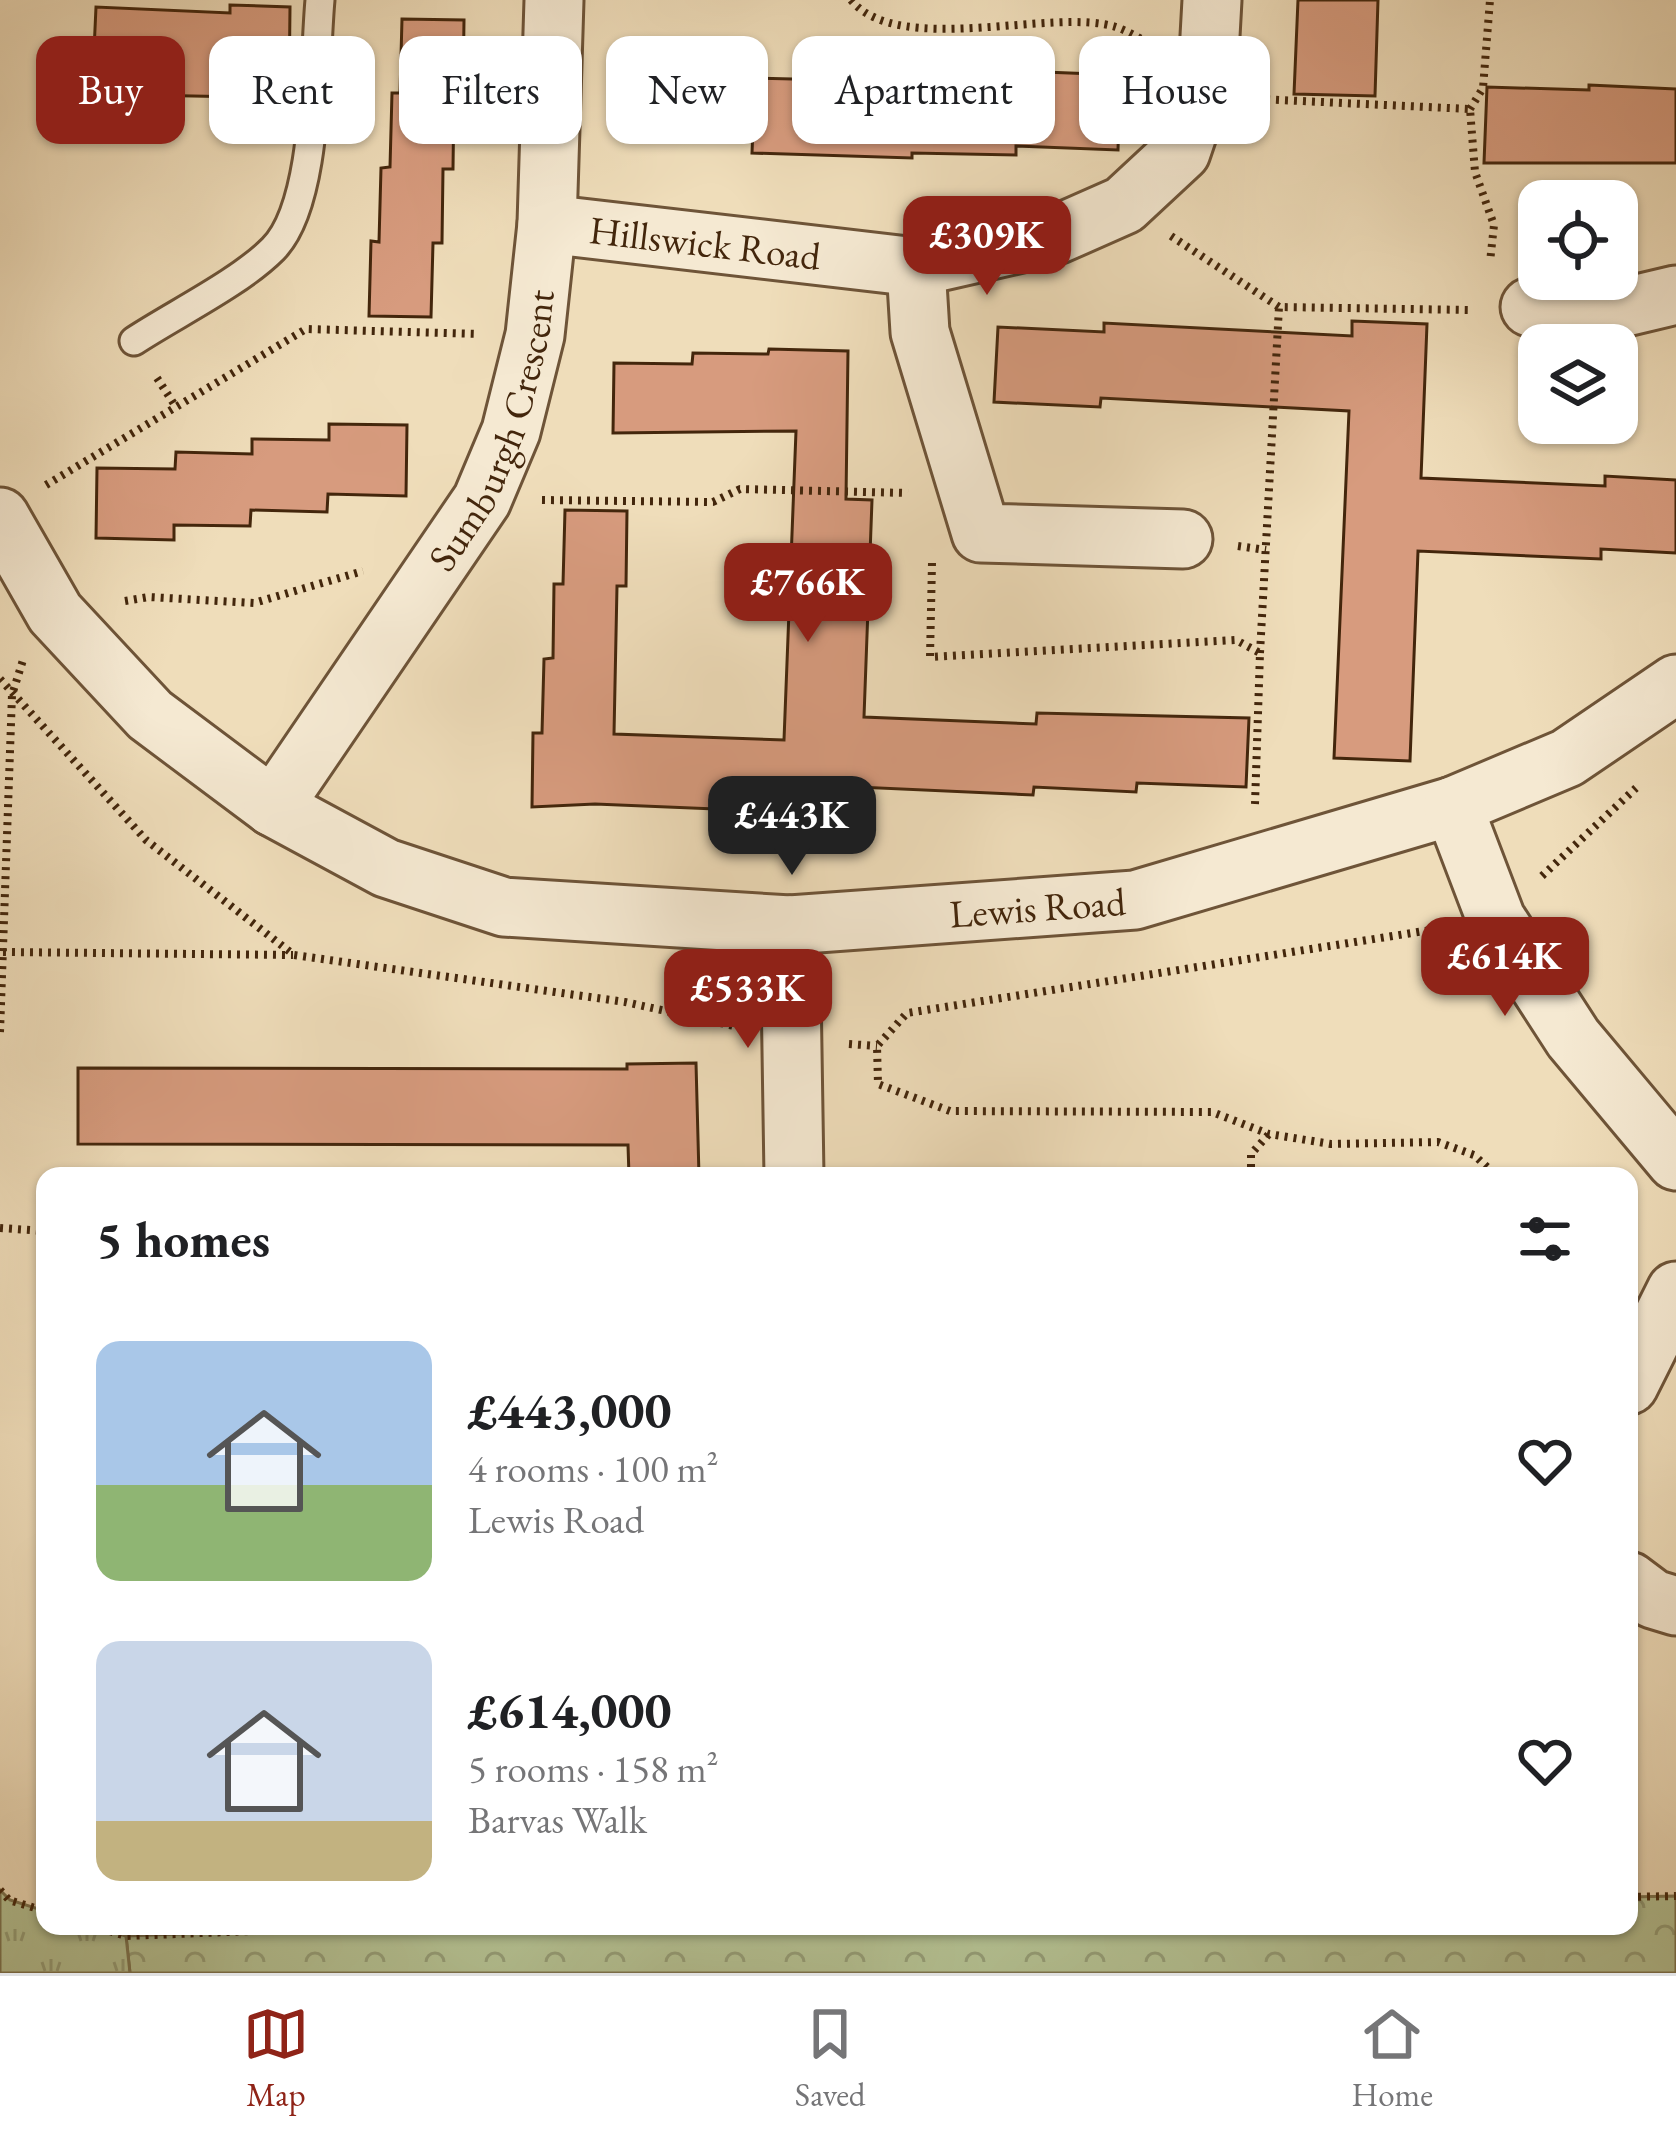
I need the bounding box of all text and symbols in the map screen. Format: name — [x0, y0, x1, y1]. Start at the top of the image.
chip: Buy — [36, 36, 185, 144]
chip: Rent — [209, 36, 375, 144]
chip: Filters — [399, 36, 582, 144]
chip: New — [606, 36, 768, 144]
chip: Apartment — [792, 36, 1055, 144]
chip: House — [1079, 36, 1270, 144]
map controls — [1518, 180, 1638, 444]
button: locate — [1518, 180, 1638, 300]
pin: £309K — [903, 196, 1071, 298]
street label: Hillswick Road — [586, 204, 824, 282]
text: £309K — [930, 209, 1044, 260]
street label: Sumburgh Crescent — [416, 287, 566, 581]
button: layers — [1518, 324, 1638, 444]
pin: £766K — [724, 543, 892, 645]
text: £766K — [751, 556, 865, 607]
pin: £443K — [708, 776, 876, 878]
text: £443K — [735, 789, 849, 840]
street label: Lewis Road — [948, 876, 1128, 939]
pin: £614K — [1421, 917, 1589, 1019]
text: £614K — [1448, 930, 1562, 981]
pin: £533K — [664, 949, 832, 1051]
text: £533K — [691, 962, 805, 1013]
text: 5 homes — [96, 1206, 270, 1272]
icon: filters — [1512, 1206, 1578, 1272]
text: £443,000 — [468, 1377, 671, 1443]
icon: home — [192, 1389, 336, 1533]
icon: heart — [1512, 1428, 1578, 1494]
text: 4 rooms · 100 m² — [468, 1443, 719, 1494]
text: Lewis Road — [468, 1494, 644, 1545]
text: £614,000 — [468, 1677, 671, 1743]
icon: home — [192, 1689, 336, 1833]
icon: heart — [1512, 1728, 1578, 1794]
text: 5 rooms · 158 m² — [468, 1743, 719, 1794]
text: Barvas Walk — [468, 1794, 647, 1845]
tab: Map — [243, 2001, 309, 2116]
tab: Saved — [795, 2001, 866, 2116]
tab: Home — [1351, 2001, 1433, 2116]

